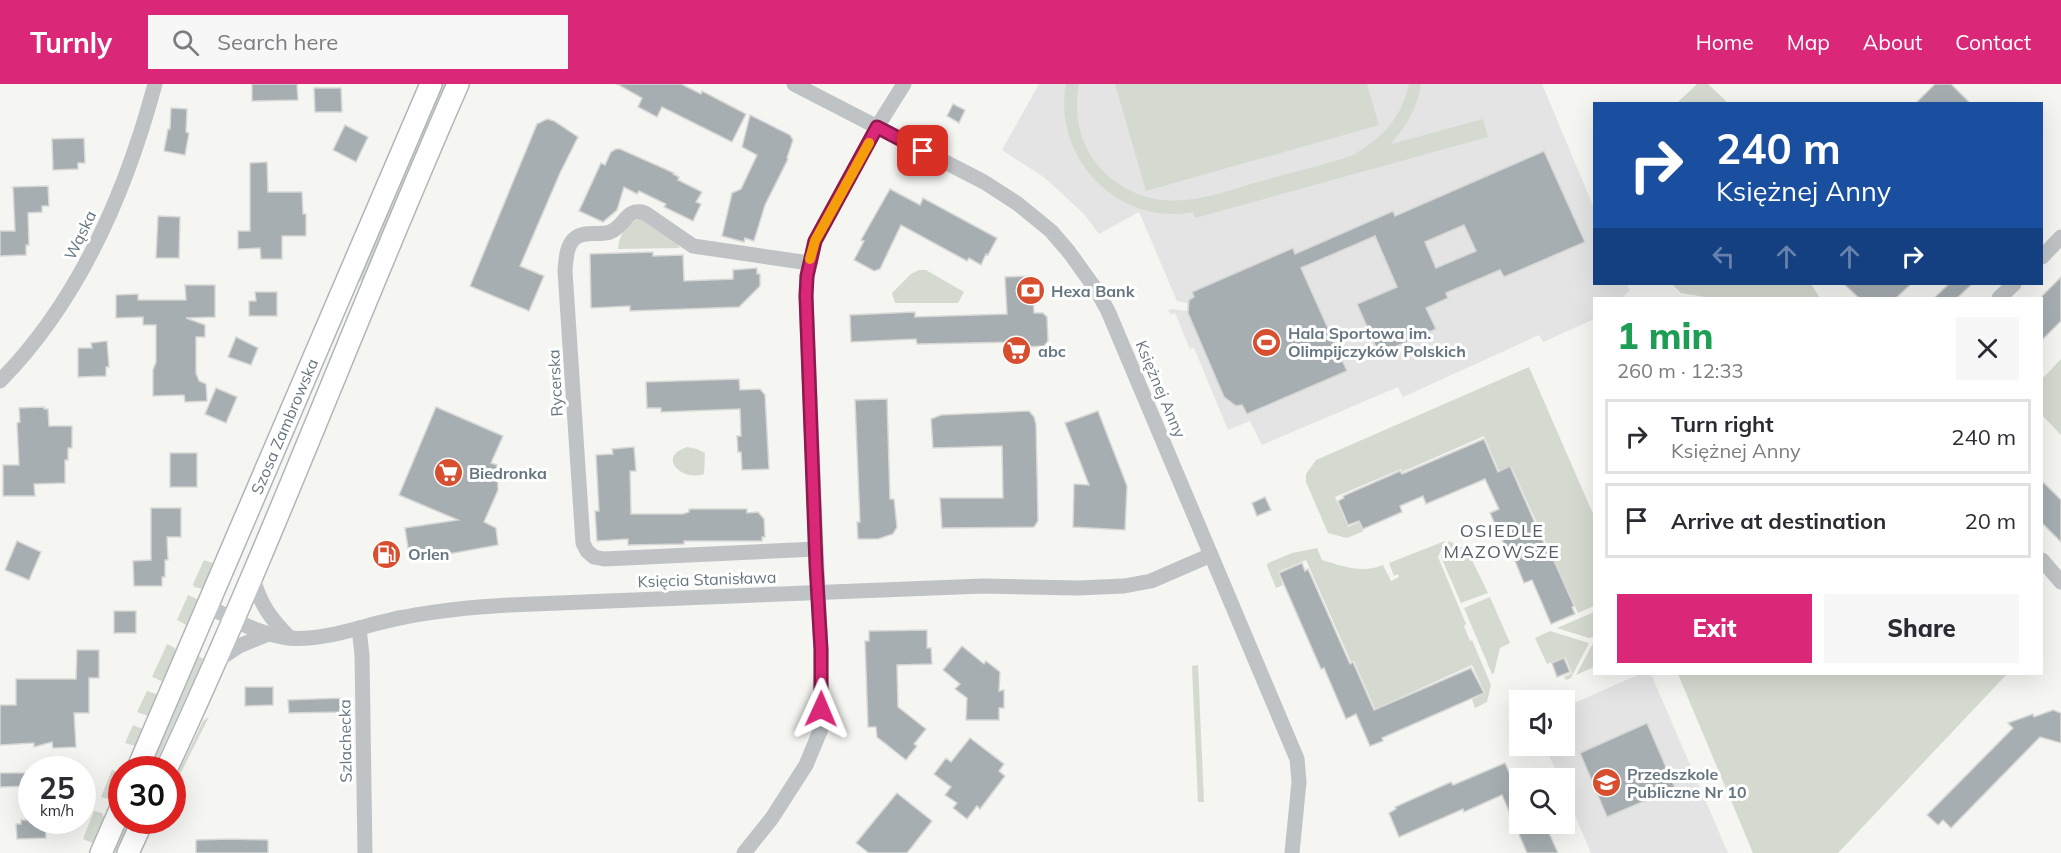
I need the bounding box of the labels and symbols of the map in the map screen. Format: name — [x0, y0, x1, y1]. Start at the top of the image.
pin — [897, 125, 948, 176]
street label: Wąska — [60, 207, 100, 263]
bank icon: Hexa Bank — [1014, 275, 1046, 307]
place label: Hexa Bank — [1051, 281, 1136, 301]
place label: Hala Sportowa im. Olimpijczyków Polskich — [1288, 323, 1466, 361]
sports icon: Hala Sportowa im. Olimpijczyków Polskich — [1251, 326, 1283, 358]
supermarket icon: abc — [1001, 335, 1033, 367]
street label: Księżnej Anny — [1132, 337, 1191, 441]
place label: abc — [1038, 341, 1066, 361]
street label: Rycerska — [543, 349, 567, 417]
street label: Szosa Zambrowska — [246, 355, 322, 497]
supermarket icon: Biedronka — [432, 457, 464, 489]
place label: Biedronka — [469, 463, 547, 483]
district label: OSIEDLE MAZOWSZE — [1444, 519, 1560, 563]
fuel station icon: Orlen — [371, 538, 403, 570]
place label: Orlen — [408, 544, 449, 564]
street label: Księcia Stanisława — [637, 567, 777, 591]
position arrow — [789, 677, 853, 741]
street label: Szlachecka — [334, 699, 356, 783]
speed limit sign: 30 — [108, 756, 186, 834]
place label: Przedszkole Publiczne Nr 10 — [1627, 764, 1747, 802]
school or university icon: Przedszkole Publiczne Nr 10 — [1590, 767, 1622, 799]

